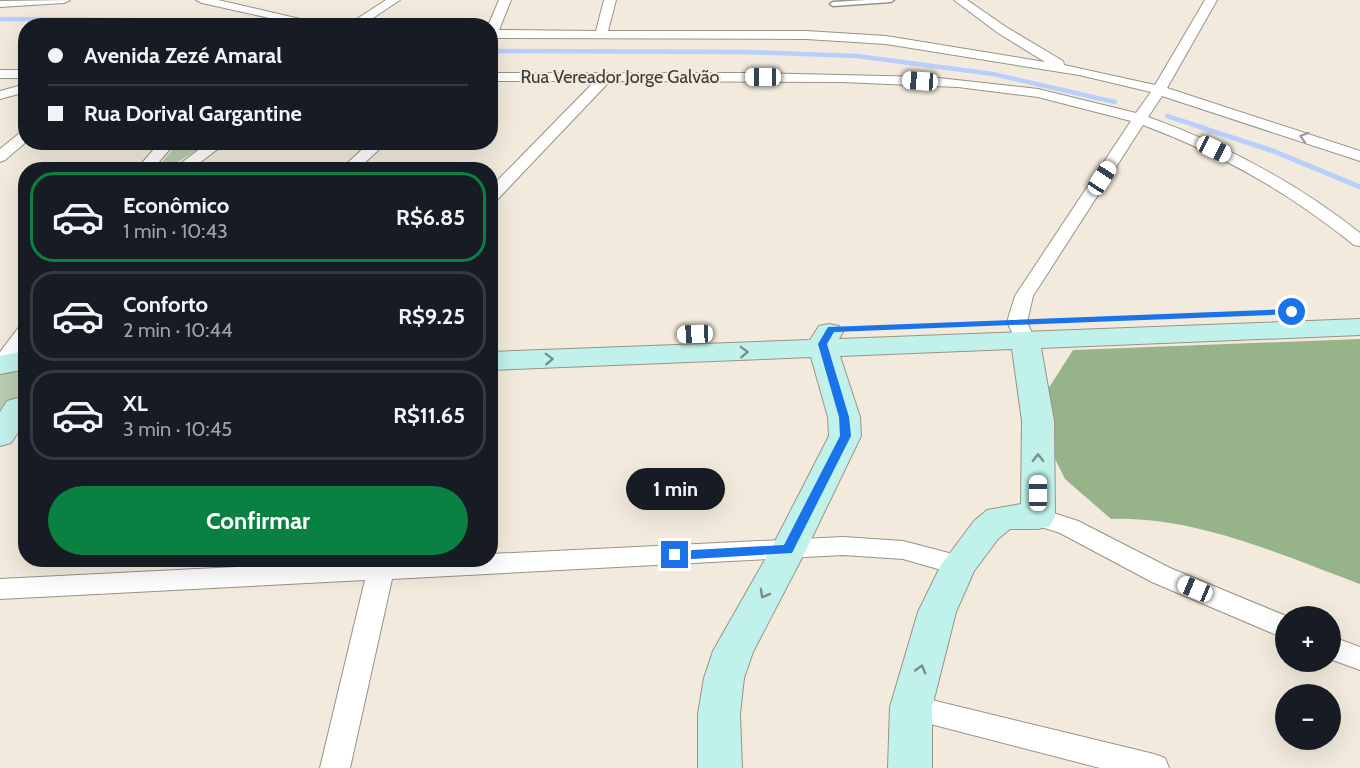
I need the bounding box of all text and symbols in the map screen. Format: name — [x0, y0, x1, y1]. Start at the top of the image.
text: Avenida Zezé Amaral — [84, 42, 282, 69]
street label: Rua Vereador Jorge Galvão — [520, 66, 720, 88]
car — [745, 68, 781, 86]
car — [901, 71, 939, 91]
text: Rua Dorival Gargantine — [84, 100, 302, 127]
one-way arrow — [1300, 132, 1310, 145]
car — [1194, 133, 1234, 165]
car — [1085, 158, 1119, 198]
icon: car — [51, 190, 105, 244]
text: Econômico — [123, 192, 229, 219]
text: R$6.85 — [396, 204, 465, 231]
text: 1 min · 10:43 — [123, 219, 228, 243]
icon: car — [51, 289, 105, 343]
text: Conforto — [123, 291, 208, 318]
route start — [1278, 298, 1305, 325]
text: R$9.25 — [398, 303, 465, 330]
text: 2 min · 10:44 — [123, 318, 232, 342]
car — [677, 324, 713, 344]
one-way arrow — [739, 345, 748, 358]
one-way arrow — [544, 353, 553, 365]
icon: car — [51, 388, 105, 442]
text: XL — [123, 390, 148, 417]
text: R$11.65 — [393, 402, 465, 429]
text: 3 min · 10:45 — [123, 417, 232, 441]
one-way arrow — [1032, 454, 1044, 463]
callout: 1 min — [626, 468, 724, 510]
car — [1029, 475, 1047, 511]
text: 1 min — [653, 477, 698, 501]
button: Confirmar — [48, 486, 468, 555]
route end — [661, 541, 688, 568]
car — [1175, 574, 1215, 604]
one-way arrow — [760, 588, 771, 598]
map controls — [1275, 606, 1341, 750]
button: + — [1275, 606, 1341, 672]
one-way arrow — [914, 664, 926, 675]
button: − — [1275, 684, 1341, 750]

